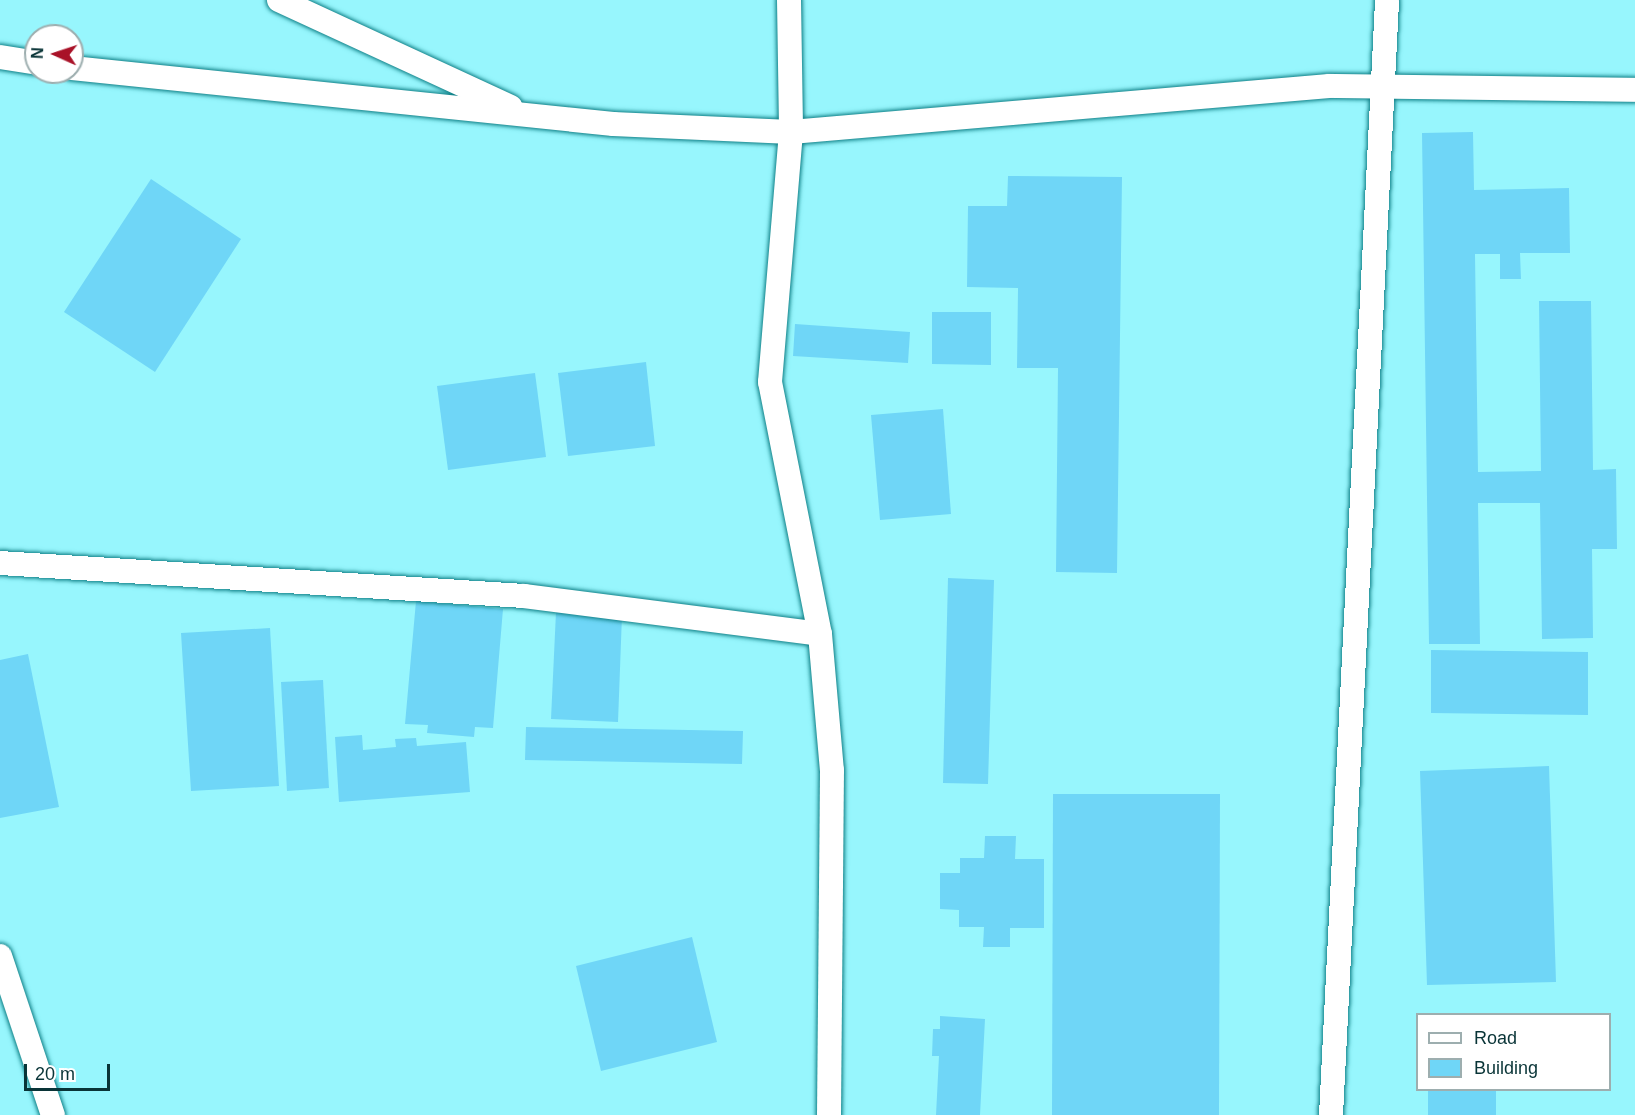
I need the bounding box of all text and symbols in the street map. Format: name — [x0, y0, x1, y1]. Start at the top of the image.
north arrow — [24, 24, 84, 84]
text: N — [29, 47, 46, 59]
legend — [1416, 1013, 1611, 1091]
text: Road — [1474, 1028, 1517, 1048]
scale bar — [27, 1052, 112, 1090]
text: Building — [1474, 1058, 1538, 1078]
text: 20 m — [35, 1064, 75, 1084]

